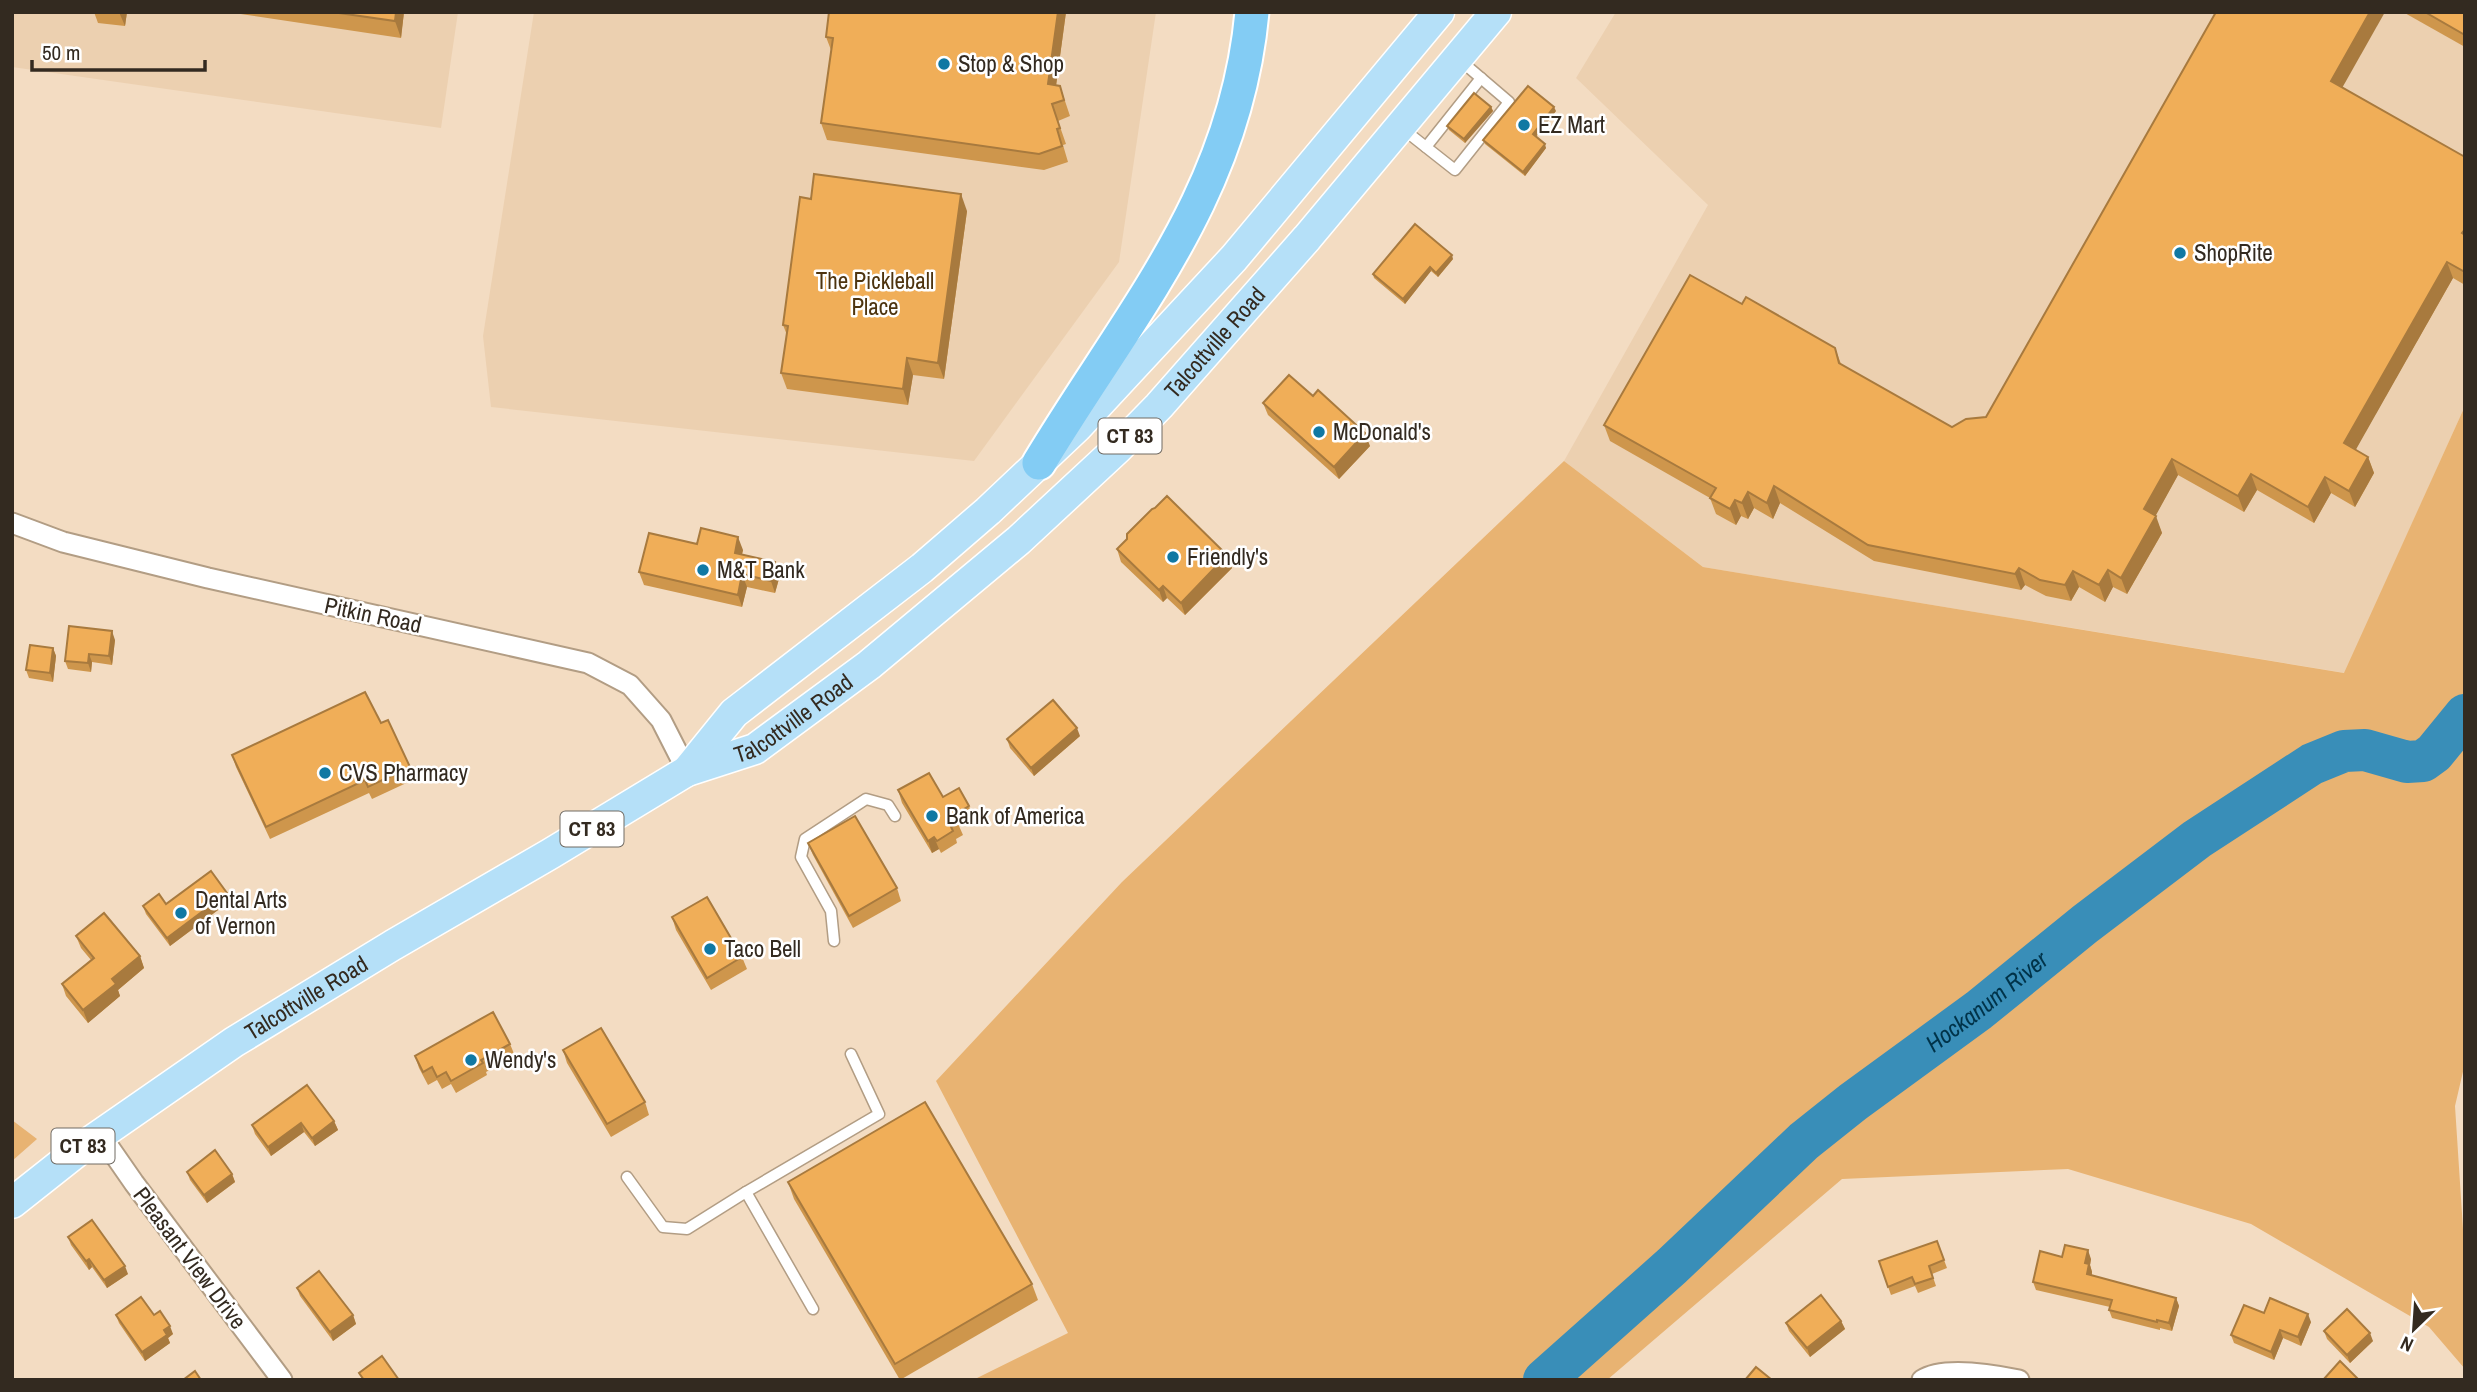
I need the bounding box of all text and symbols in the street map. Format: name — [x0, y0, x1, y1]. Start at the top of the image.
scale bar — [32, 28, 205, 72]
text: 50 m — [42, 38, 80, 67]
place label: Stop & Shop — [958, 48, 1064, 79]
marker: Stop & Shop — [936, 56, 952, 72]
place label: EZ Mart — [1538, 109, 1605, 140]
marker: EZ Mart — [1516, 117, 1532, 133]
place label: ShopRite — [2194, 237, 2273, 268]
marker: ShopRite — [2172, 245, 2188, 261]
park label: The Pickleball Place — [816, 265, 934, 322]
street label: Talcottville Road — [1157, 280, 1272, 405]
place label: McDonald's — [1333, 416, 1431, 447]
road number: CT 83 — [1098, 418, 1162, 453]
marker: McDonald's — [1311, 424, 1327, 440]
place label: Friendly's — [1187, 541, 1268, 572]
marker: Friendly's — [1165, 549, 1181, 565]
place label: M&T Bank — [717, 554, 805, 585]
marker: M&T Bank — [695, 562, 711, 578]
street label: Pitkin Road — [322, 589, 425, 640]
street label: Talcottville Road — [730, 666, 859, 770]
place label: CVS Pharmacy — [339, 757, 468, 788]
marker: CVS Pharmacy — [317, 765, 333, 781]
place label: Bank of America — [946, 800, 1085, 831]
marker: Bank of America — [924, 808, 940, 824]
road number: CT 83 — [560, 812, 624, 846]
place label: Dental Arts of Vernon — [195, 884, 287, 941]
marker: Dental Arts of Vernon — [173, 905, 189, 921]
place label: Taco Bell — [724, 933, 801, 964]
marker: Taco Bell — [702, 941, 718, 957]
water label: Hockanum River — [1919, 943, 2055, 1059]
street label: Talcottville Road — [239, 948, 373, 1047]
place label: Wendy's — [485, 1044, 556, 1075]
marker: Wendy's — [463, 1052, 479, 1068]
road number: CT 83 — [52, 1128, 114, 1164]
street label: Pleasant View Drive — [127, 1180, 254, 1335]
north arrow — [2379, 1294, 2449, 1364]
text: N — [2396, 1330, 2417, 1359]

